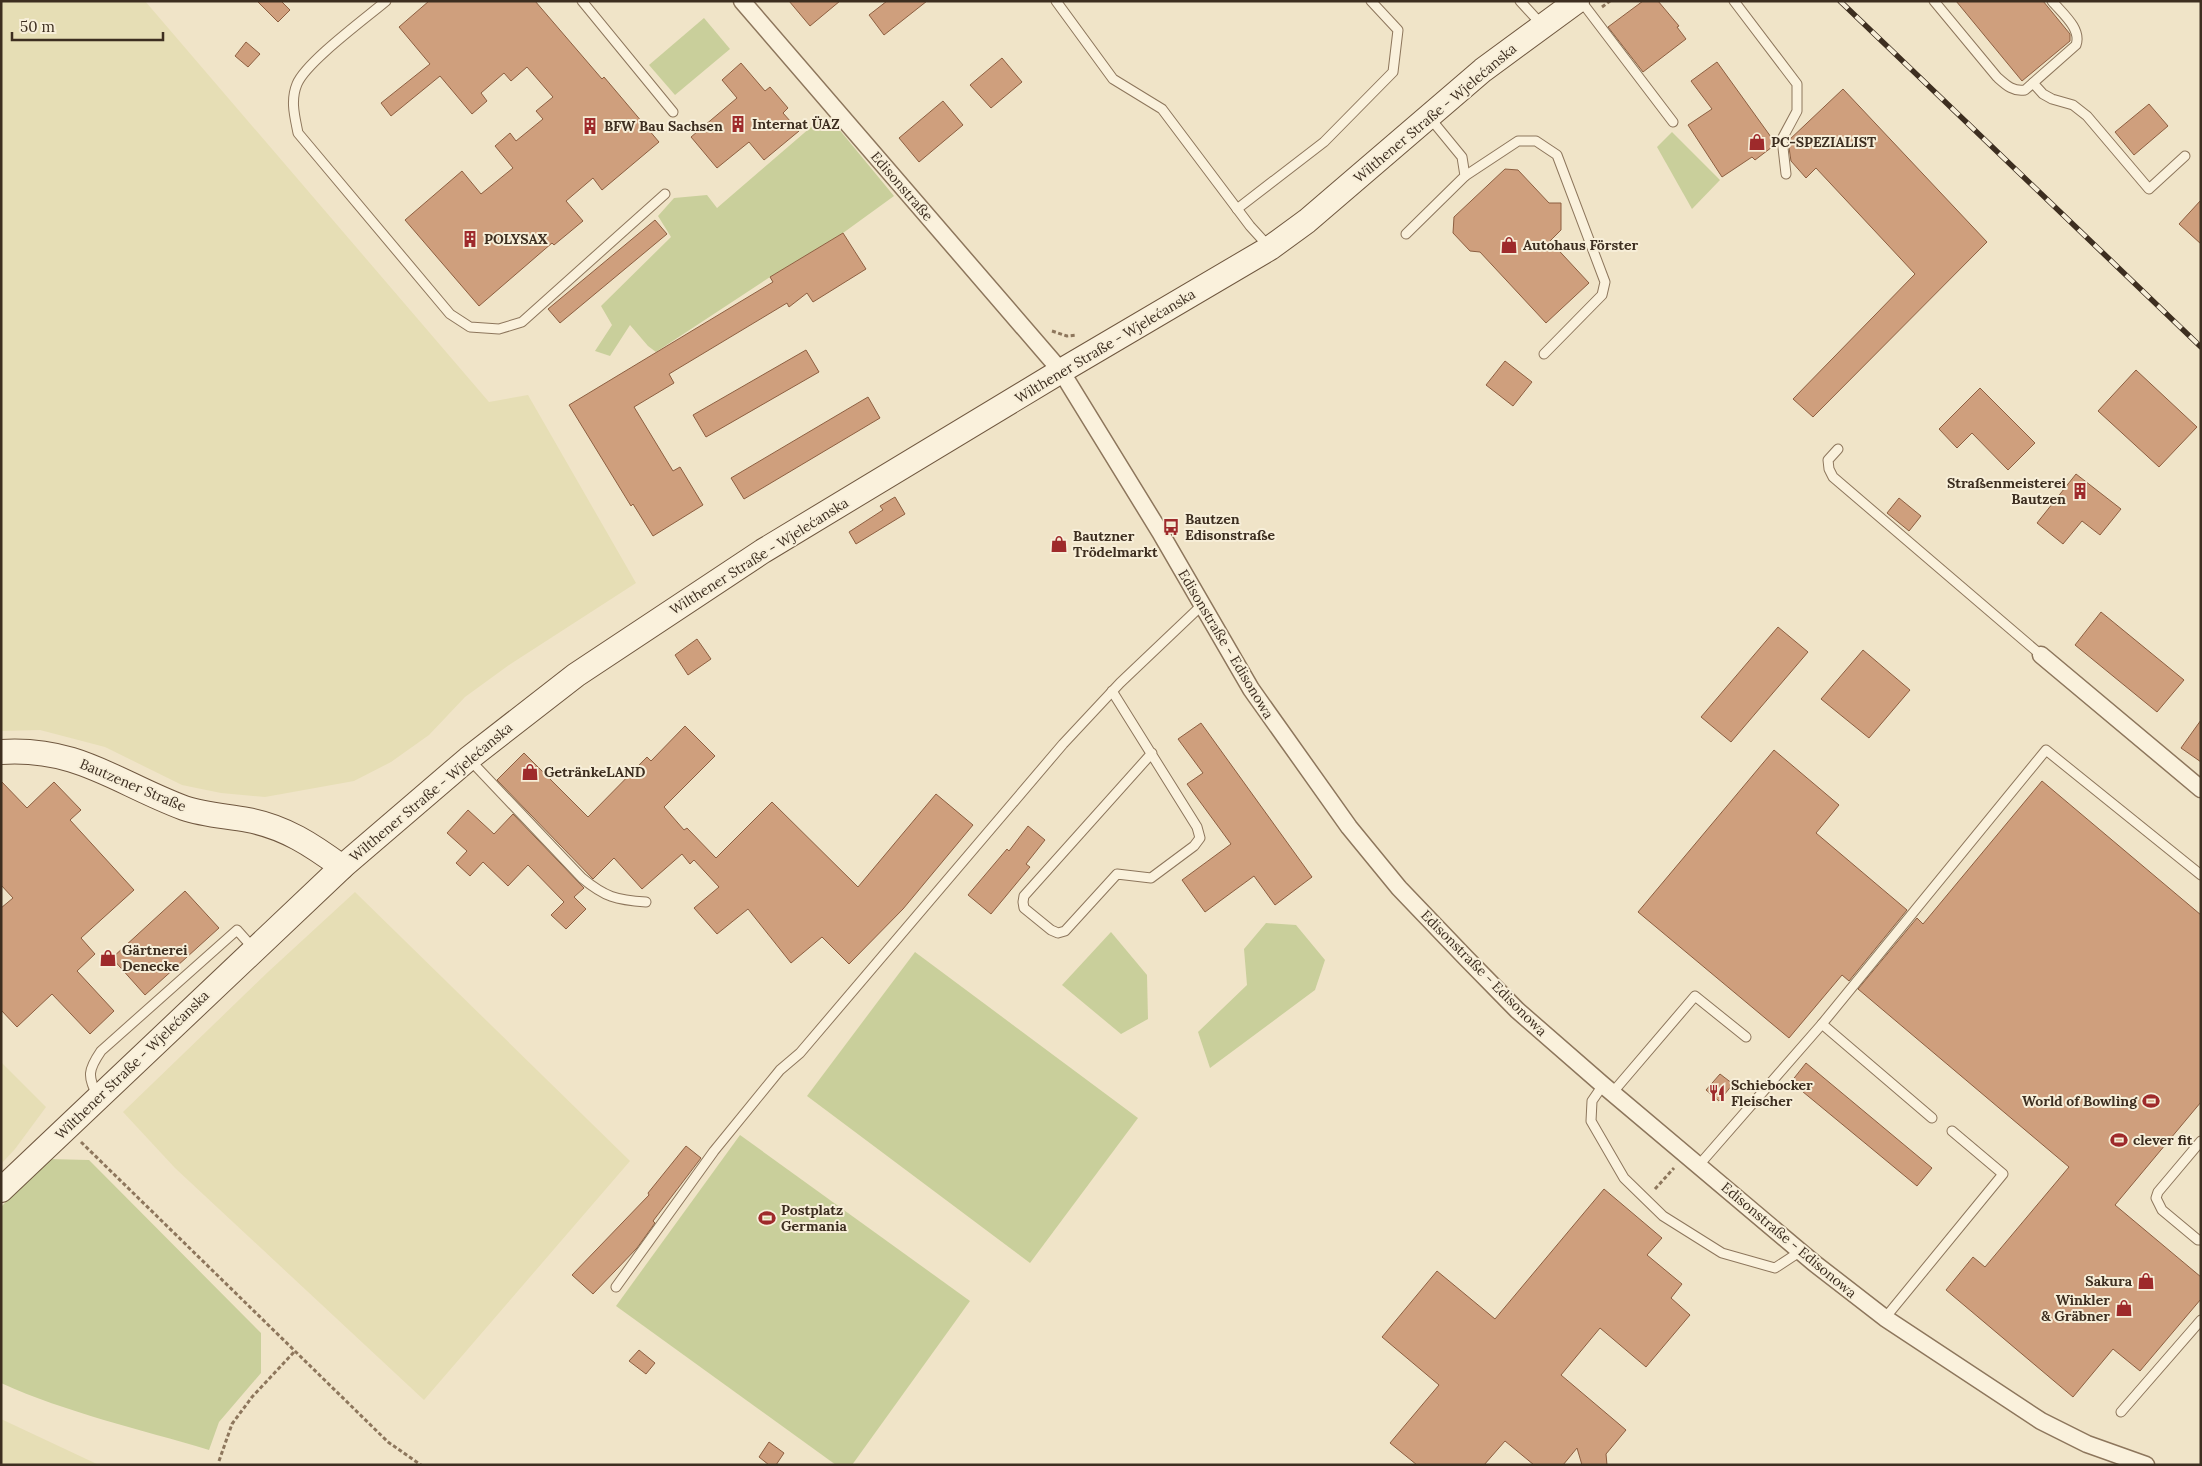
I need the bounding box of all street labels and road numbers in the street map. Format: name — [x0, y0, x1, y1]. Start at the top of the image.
street label: Wilthener Straße - Wjelećanska — [1350, 39, 1520, 187]
street label: Edisonstraße — [867, 147, 937, 225]
street label: Wilthener Straße - Wjelećanska — [1012, 285, 1198, 407]
street label: Wilthener Straße - Wjelećanska — [666, 493, 852, 619]
street label: Edisonstraße - Edisonowa — [1174, 566, 1278, 722]
street label: Wilthener Straße - Wjelećanska — [346, 718, 516, 866]
street label: Bautzener Straße — [77, 754, 189, 816]
street label: Edisonstraße - Edisonowa — [1417, 906, 1551, 1040]
street label: Wilthener Straße - Wjelećanska — [51, 987, 213, 1143]
street label: Edisonstraße - Edisonowa — [1718, 1178, 1860, 1302]

